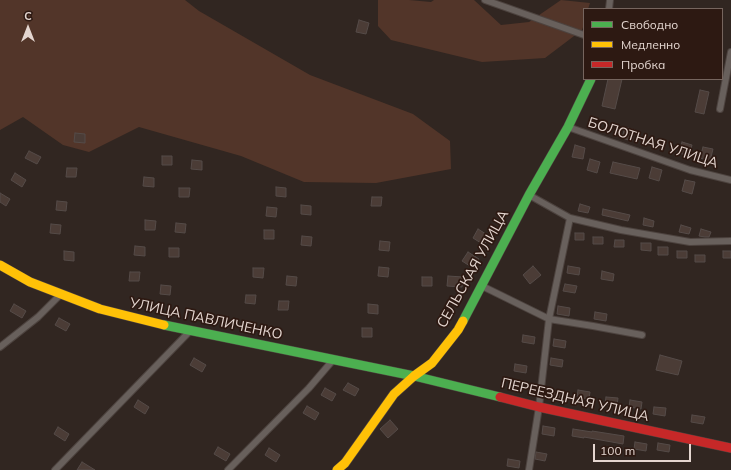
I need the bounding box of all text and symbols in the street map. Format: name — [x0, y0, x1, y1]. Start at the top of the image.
north arrow — [8, 8, 48, 48]
legend — [583, 8, 723, 80]
text: С — [24, 9, 32, 23]
text: Свободно — [621, 17, 678, 32]
text: Медленно — [621, 37, 680, 52]
text: Пробка — [621, 57, 665, 72]
street label: БОЛОТНАЯ УЛИЦА — [586, 114, 720, 172]
street label: СЕЛЬСКАЯ УЛИЦА — [434, 207, 512, 331]
street label: УЛИЦА ПАВЛИЧЕНКО — [128, 295, 284, 343]
street label: ПЕРЕЕЗДНАЯ УЛИЦА — [499, 375, 651, 425]
scale bar — [595, 436, 693, 462]
text: 100 m — [600, 443, 635, 458]

